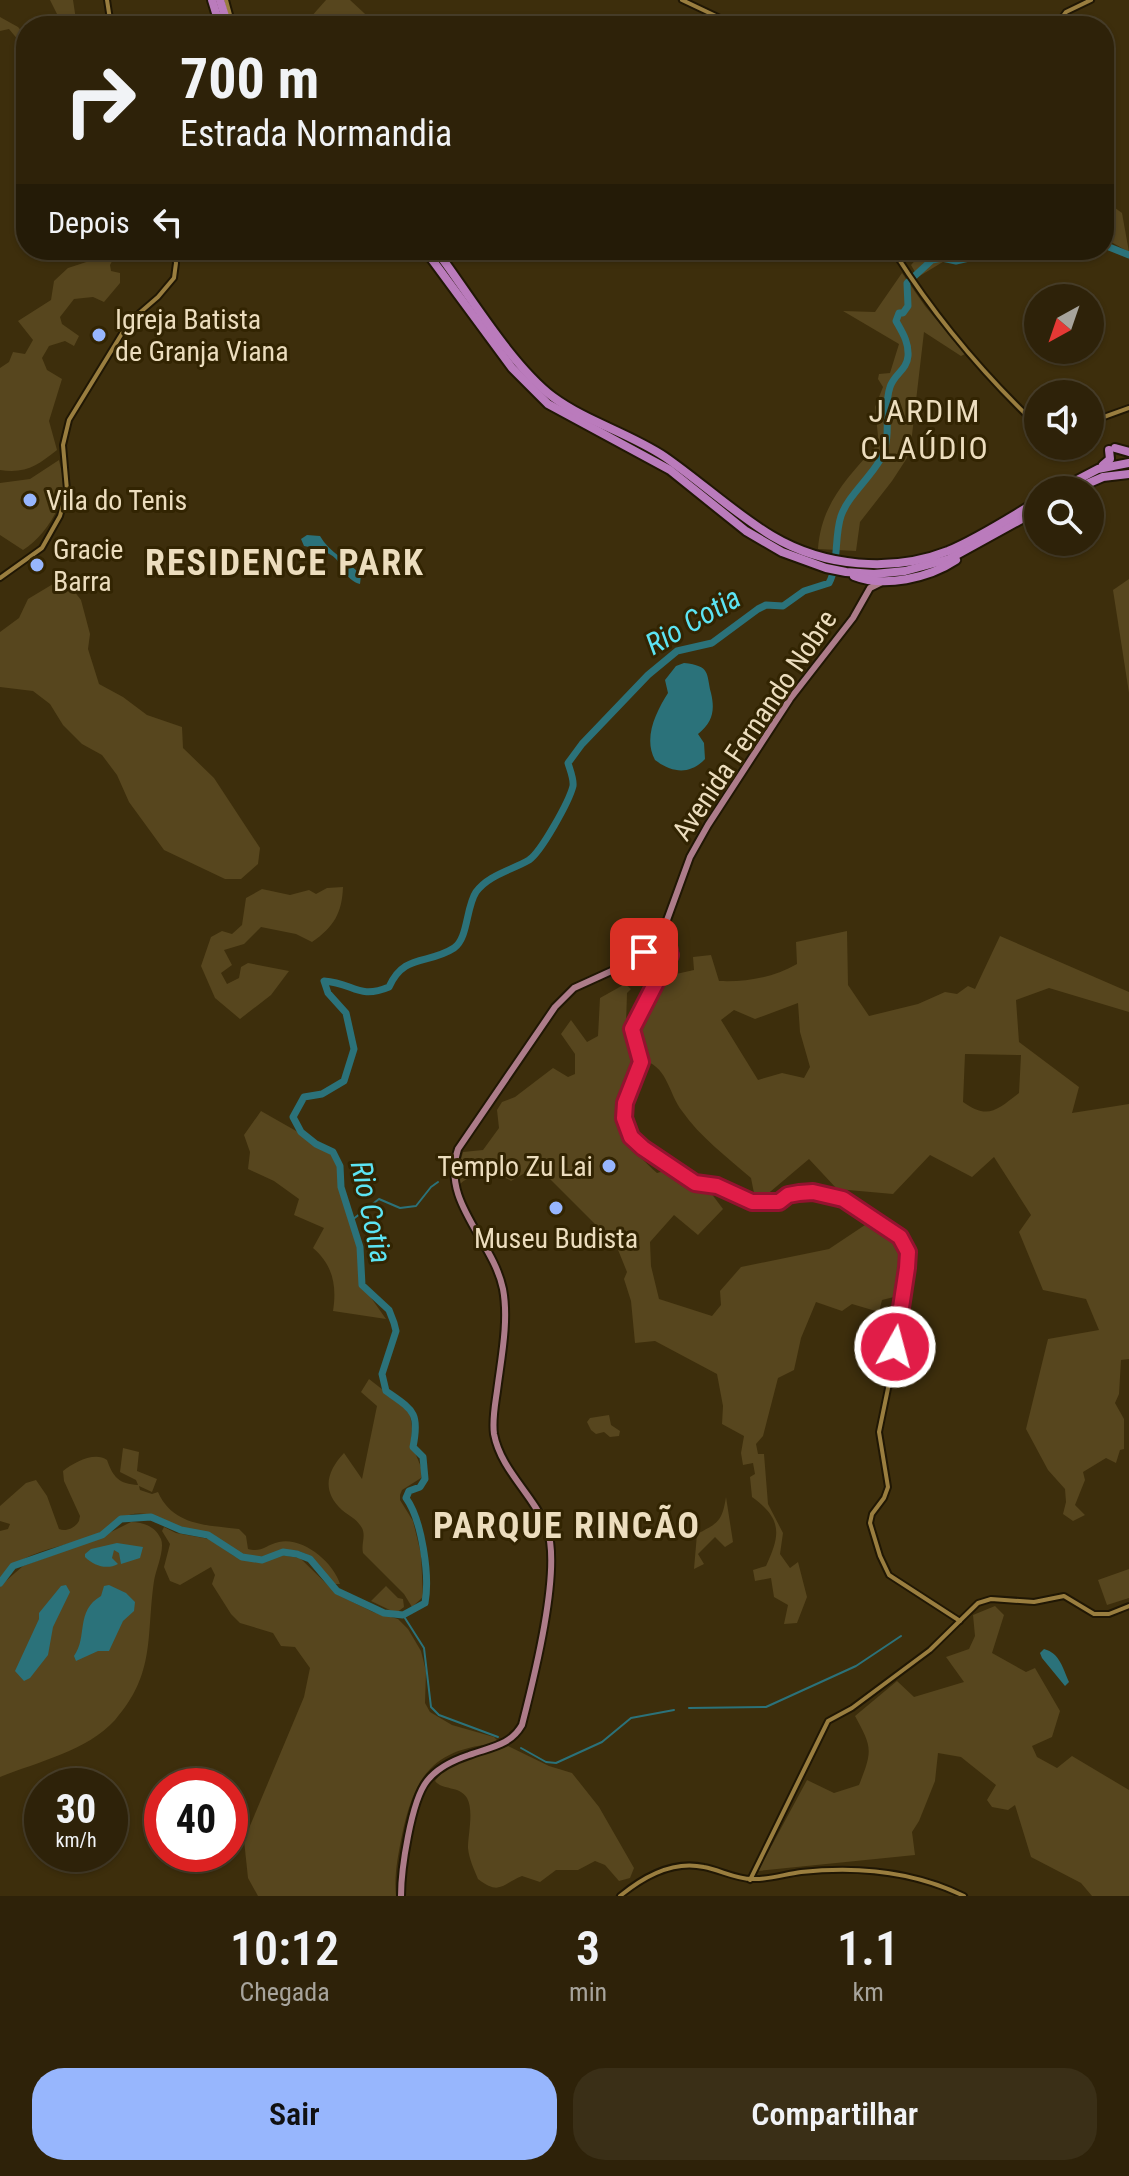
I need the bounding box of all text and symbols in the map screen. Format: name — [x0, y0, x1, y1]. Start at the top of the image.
text: 700 m — [180, 46, 319, 112]
icon: right — [48, 48, 152, 152]
text: Estrada Normandia — [180, 113, 452, 155]
icon: left — [146, 200, 190, 244]
text: Depois — [48, 205, 130, 240]
north arrow — [1024, 284, 1104, 364]
map controls — [1024, 284, 1104, 556]
place label: Igreja Batista de Granja Viana — [115, 303, 289, 368]
marker: Igreja Batista de Granja Viana — [90, 326, 108, 344]
button: sound — [1024, 380, 1104, 460]
district label: JARDIM CLAÚDIO — [860, 392, 990, 467]
button: search — [1024, 476, 1104, 556]
place label: Vila do Tenis — [46, 484, 187, 517]
marker: Vila do Tenis — [21, 491, 39, 509]
place label: Gracie Barra — [53, 533, 123, 598]
district label: RESIDENCE PARK — [145, 542, 425, 584]
marker: Gracie Barra — [28, 556, 46, 574]
water label: Rio Cotia — [639, 579, 746, 662]
street label: Avenida Fernando Nobre — [665, 604, 844, 847]
pin — [610, 918, 678, 986]
icon: arrive — [622, 930, 666, 974]
place label: Templo Zu Lai — [437, 1150, 593, 1183]
water label: Rio Cotia — [344, 1157, 399, 1266]
marker: Templo Zu Lai — [600, 1157, 618, 1175]
marker: Museu Budista — [547, 1199, 565, 1217]
place label: Museu Budista — [474, 1222, 638, 1255]
position arrow — [853, 1305, 937, 1389]
district label: PARQUE RINCÃO — [433, 1504, 701, 1547]
speed limit sign: 40 — [144, 1768, 248, 1872]
text: 30 — [56, 1786, 96, 1833]
text: km/h — [55, 1828, 97, 1852]
text: 10:12 — [230, 1920, 339, 1977]
text: 3 — [576, 1920, 600, 1977]
text: 1.1 — [837, 1920, 899, 1977]
text: Chegada — [239, 1977, 330, 2007]
text: min — [569, 1977, 607, 2007]
text: km — [852, 1977, 884, 2007]
button: Sair — [32, 2068, 557, 2160]
button: Compartilhar — [573, 2068, 1097, 2160]

